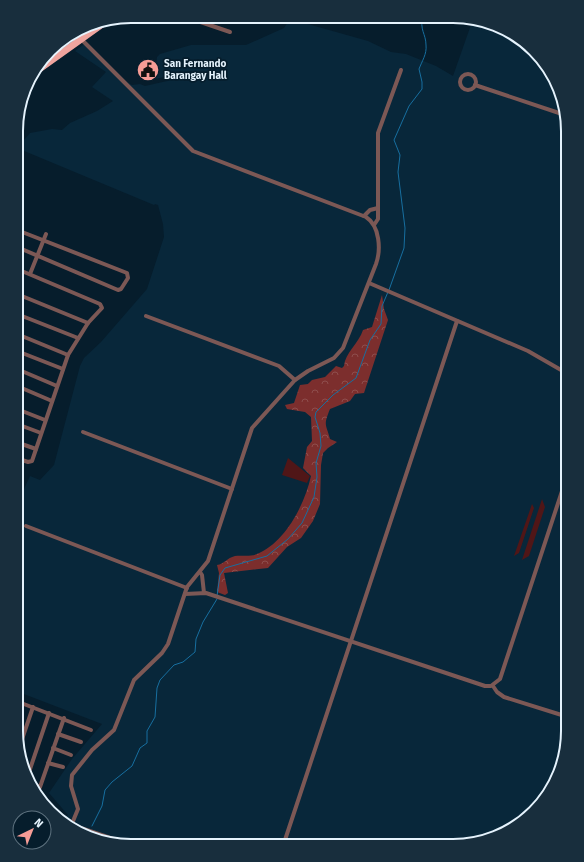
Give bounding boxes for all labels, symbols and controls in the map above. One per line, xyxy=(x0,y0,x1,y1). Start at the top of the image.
public building icon: San Fernando Barangay Hall xyxy=(135,57,161,83)
place label: San Fernando Barangay Hall xyxy=(164,58,227,82)
north arrow xyxy=(12,810,52,850)
text: N xyxy=(31,816,46,830)

